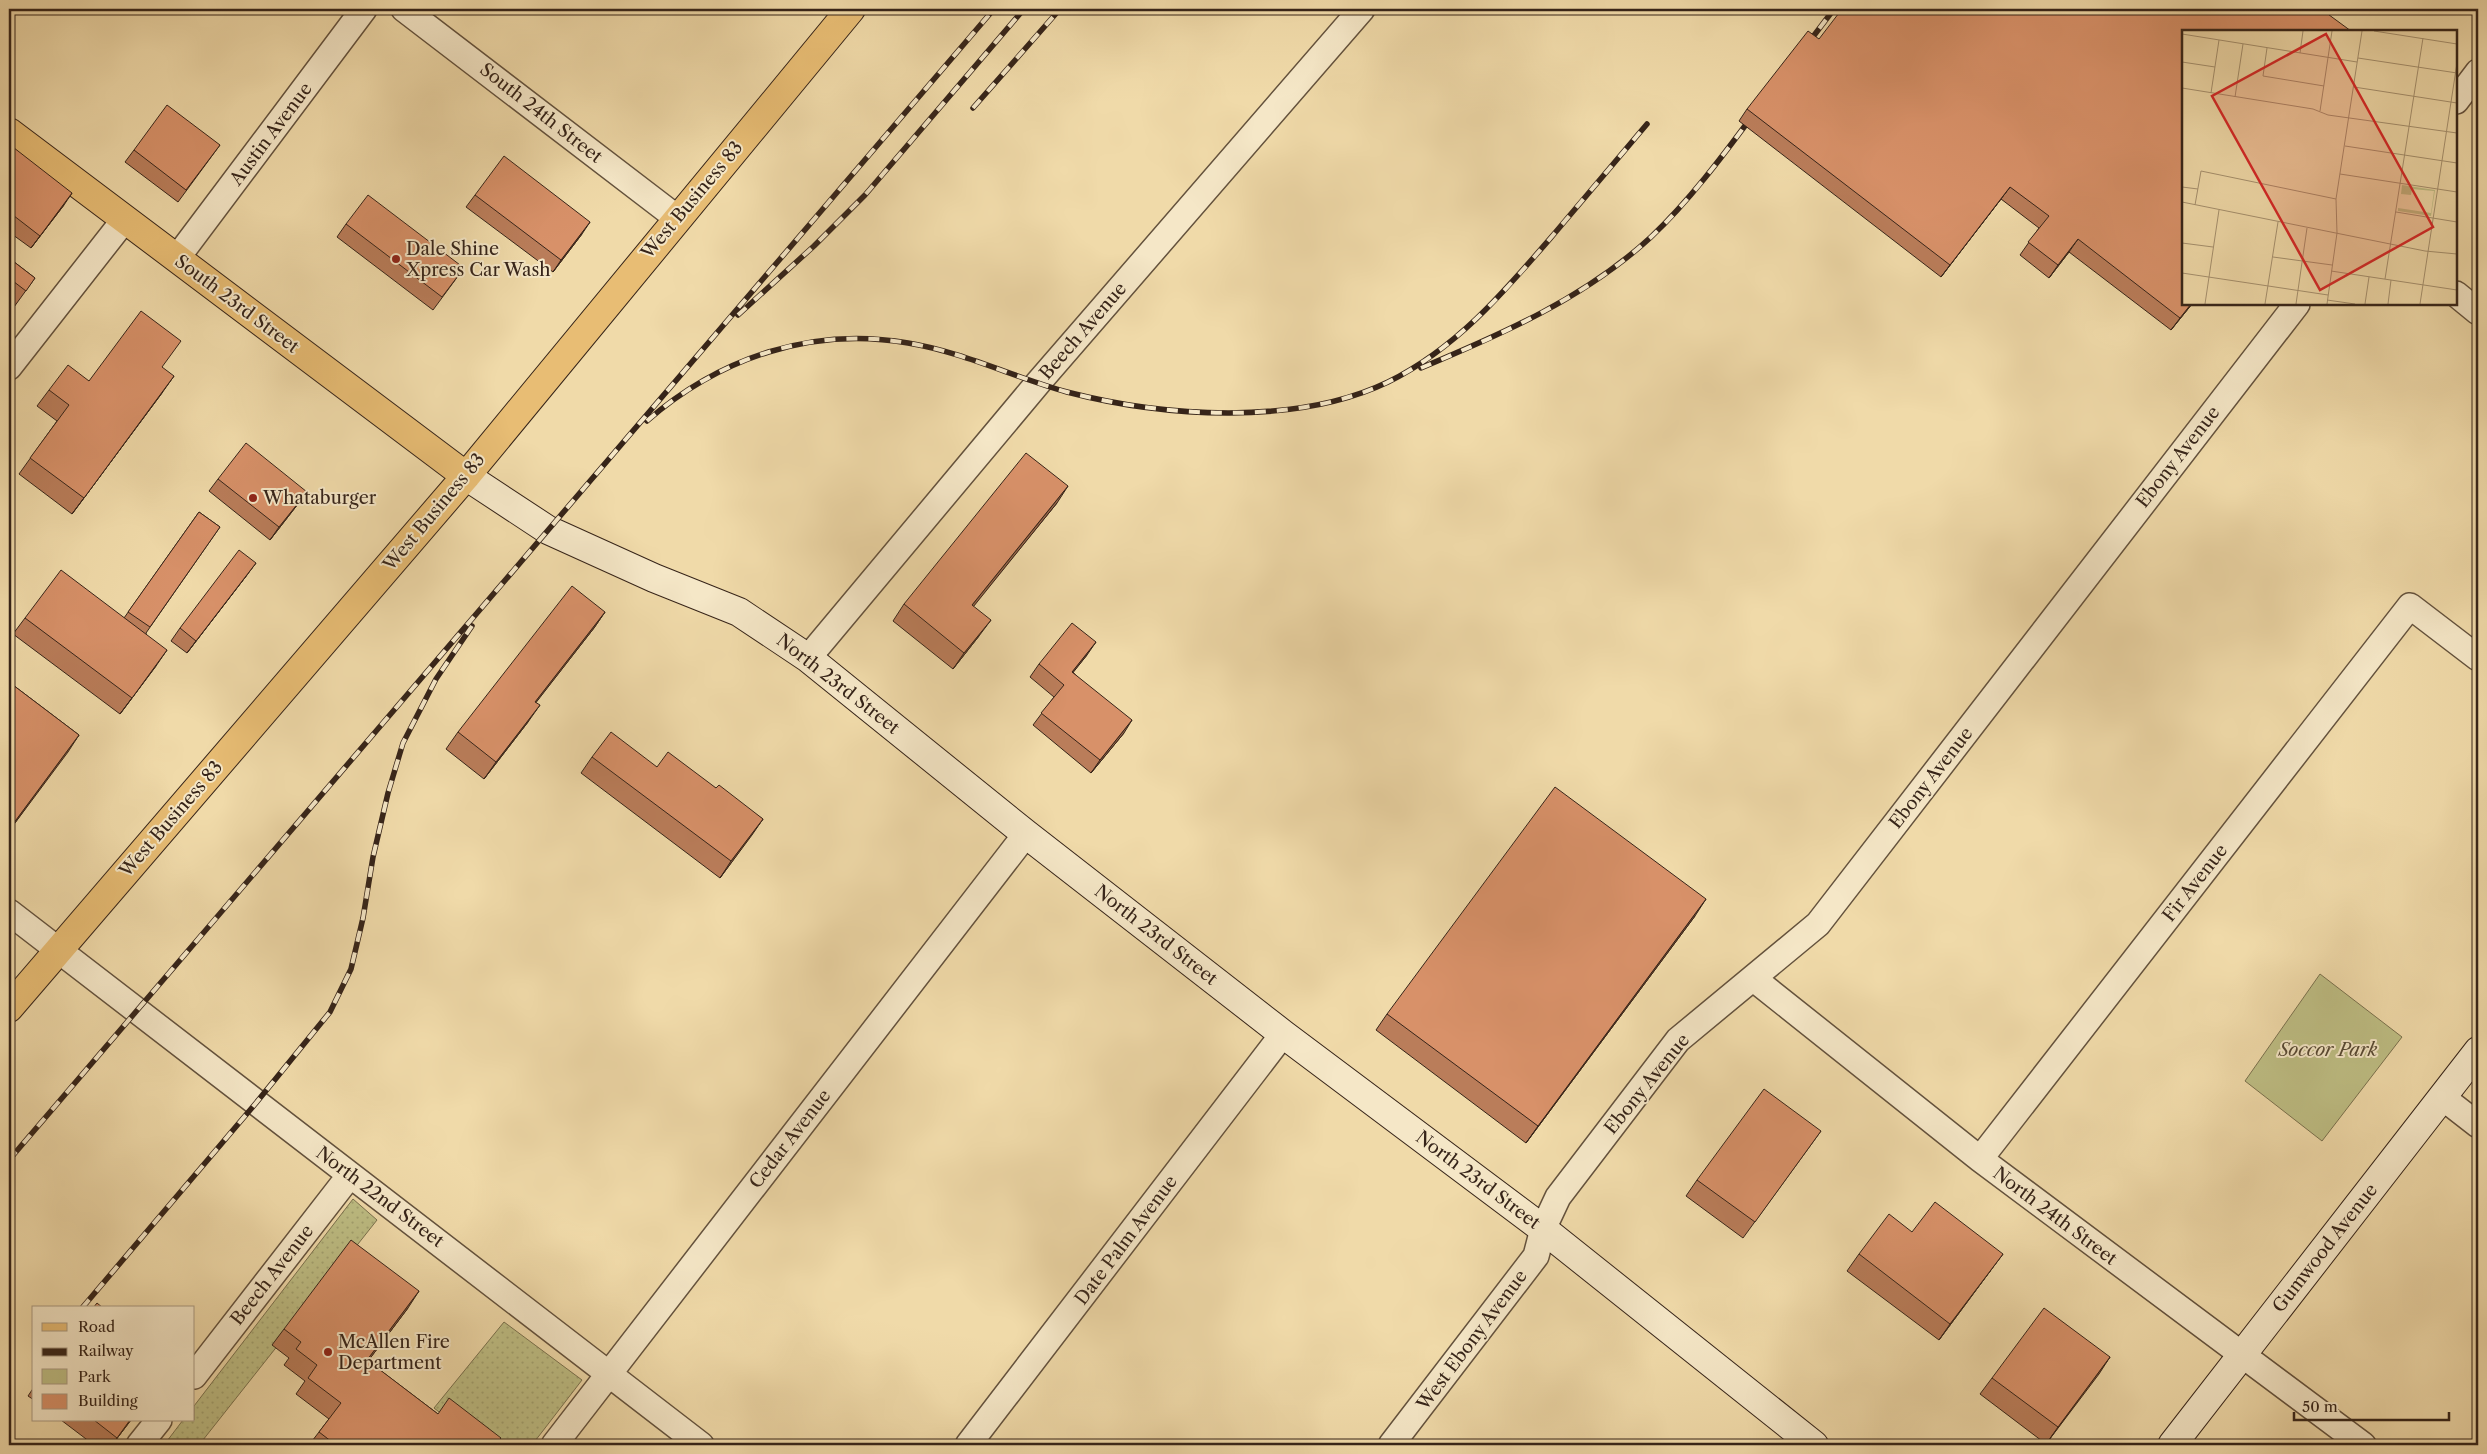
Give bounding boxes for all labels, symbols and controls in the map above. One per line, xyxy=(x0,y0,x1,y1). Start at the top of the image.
inset map xyxy=(2182,30,2457,305)
street label: South 24th Street xyxy=(475,58,607,168)
street label: Austin Avenue xyxy=(225,78,317,191)
street label: West Business 83 xyxy=(636,137,748,264)
place label: Dale Shine Xpress Car Wash xyxy=(405,238,551,281)
street label: South 23rd Street xyxy=(171,250,304,358)
marker: Dale Shine Xpress Car Wash xyxy=(390,253,402,265)
street label: Beech Avenue xyxy=(1035,278,1131,384)
street label: Ebony Avenue xyxy=(2132,402,2224,512)
street label: West Business 83 xyxy=(378,449,490,576)
place label: Whataburger xyxy=(262,487,377,509)
marker: Whataburger xyxy=(247,492,259,504)
street label: North 23rd Street xyxy=(772,629,904,739)
street label: Ebony Avenue xyxy=(1885,723,1977,833)
street label: West Business 83 xyxy=(114,756,227,882)
street label: Fir Avenue xyxy=(2158,840,2232,926)
street label: North 23rd Street xyxy=(1090,880,1222,990)
street label: Ebony Avenue xyxy=(1600,1029,1694,1139)
park label: Soccor Park xyxy=(2278,1039,2378,1061)
street label: Cedar Avenue xyxy=(744,1085,836,1193)
street label: North 23rd Street xyxy=(1412,1126,1545,1234)
street label: North 22nd Street xyxy=(312,1142,449,1253)
street label: North 24th Street xyxy=(1989,1162,2122,1270)
street label: Date Palm Avenue xyxy=(1070,1171,1182,1309)
street label: Gumwood Avenue xyxy=(2268,1179,2382,1317)
street label: Beech Avenue xyxy=(226,1220,318,1330)
street label: West Ebony Avenue xyxy=(1412,1266,1532,1415)
legend xyxy=(32,1306,195,1422)
text: Road xyxy=(78,1317,115,1336)
place label: McAllen Fire Department xyxy=(338,1331,450,1374)
text: Railway xyxy=(78,1341,134,1360)
marker: McAllen Fire Department xyxy=(322,1346,334,1358)
text: Park xyxy=(78,1367,112,1386)
scale bar xyxy=(2294,1389,2450,1421)
text: Building xyxy=(78,1391,138,1410)
text: 50 m xyxy=(2302,1397,2338,1416)

